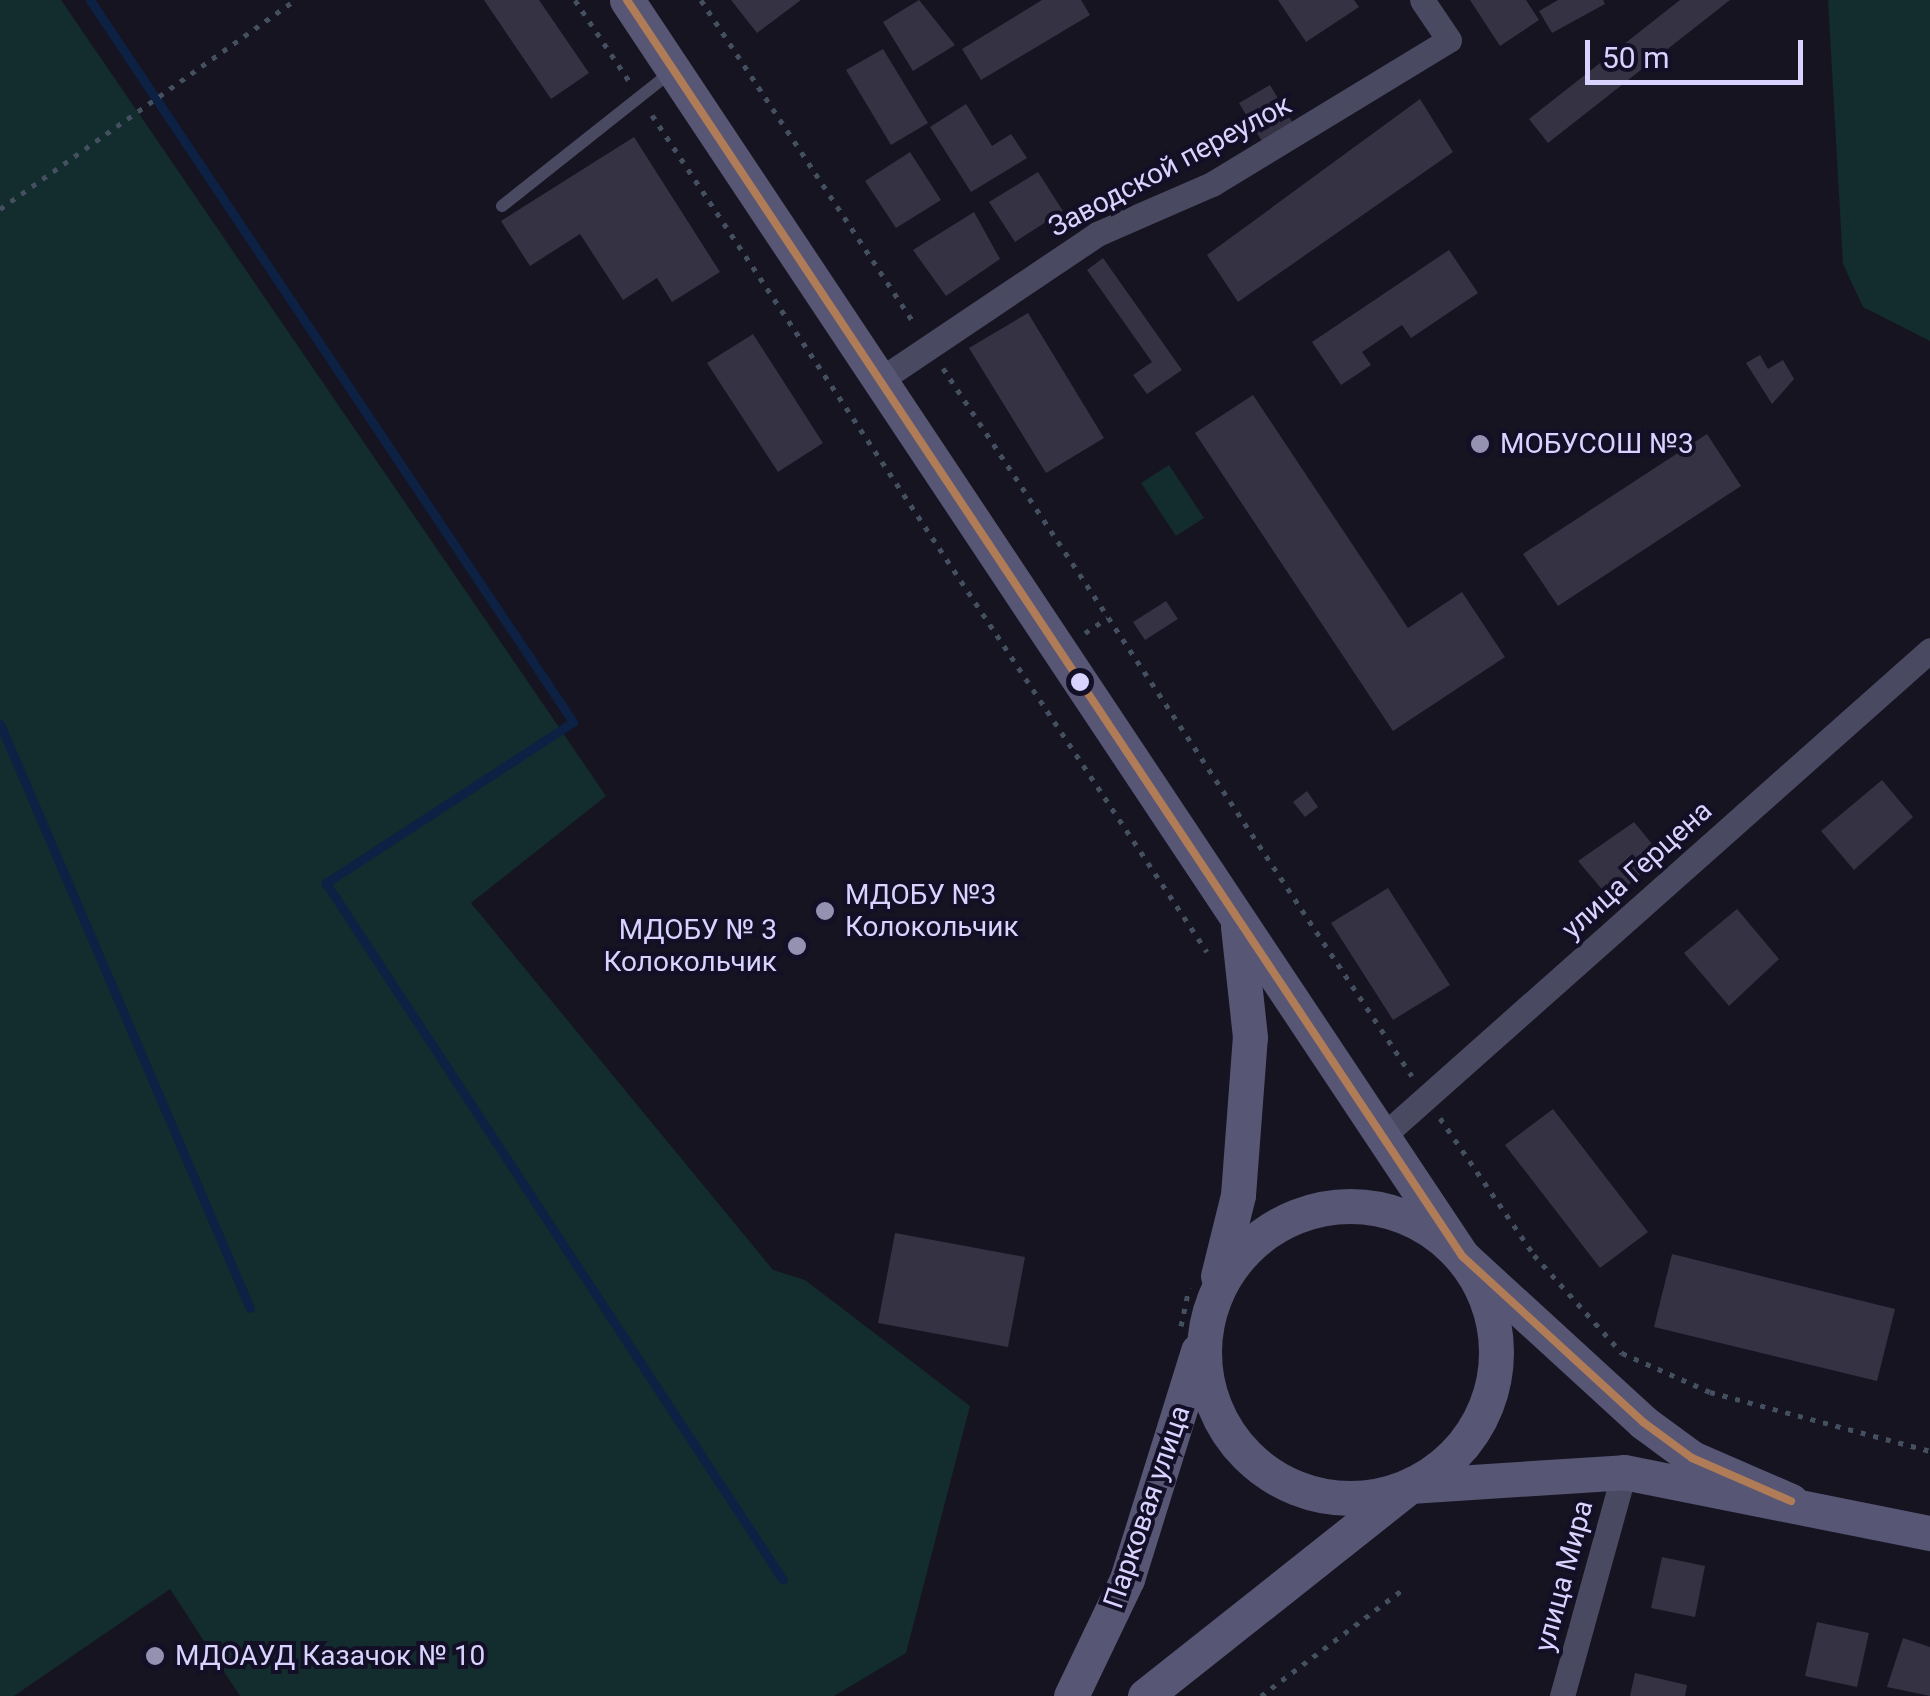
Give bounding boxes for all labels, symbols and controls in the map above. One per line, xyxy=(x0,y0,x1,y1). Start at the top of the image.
scale bar xyxy=(1590,20,1808,82)
text: 50 m xyxy=(1602,40,1669,75)
street label: Заводской переулок xyxy=(1043,88,1297,244)
place label: МОБУСОШ №3 xyxy=(1500,427,1694,461)
marker: МОБУСОШ №3 xyxy=(1469,433,1491,455)
unlabelled marker xyxy=(1070,672,1090,692)
street label: улица Герцена xyxy=(1555,794,1719,946)
place label: МДОБУ №3 Колокольчик xyxy=(845,878,1019,944)
marker: МДОБУ №3 Колокольчик xyxy=(814,900,836,922)
place label: МДОБУ № 3 Колокольчик xyxy=(603,913,777,979)
marker: МДОБУ № 3 Колокольчик xyxy=(786,935,808,957)
street label: Парковая улица xyxy=(1097,1401,1197,1613)
street label: улица Мира xyxy=(1528,1497,1600,1655)
place label: МДОАУД Казачок № 10 xyxy=(175,1639,485,1673)
marker: МДОАУД Казачок № 10 xyxy=(144,1645,166,1667)

